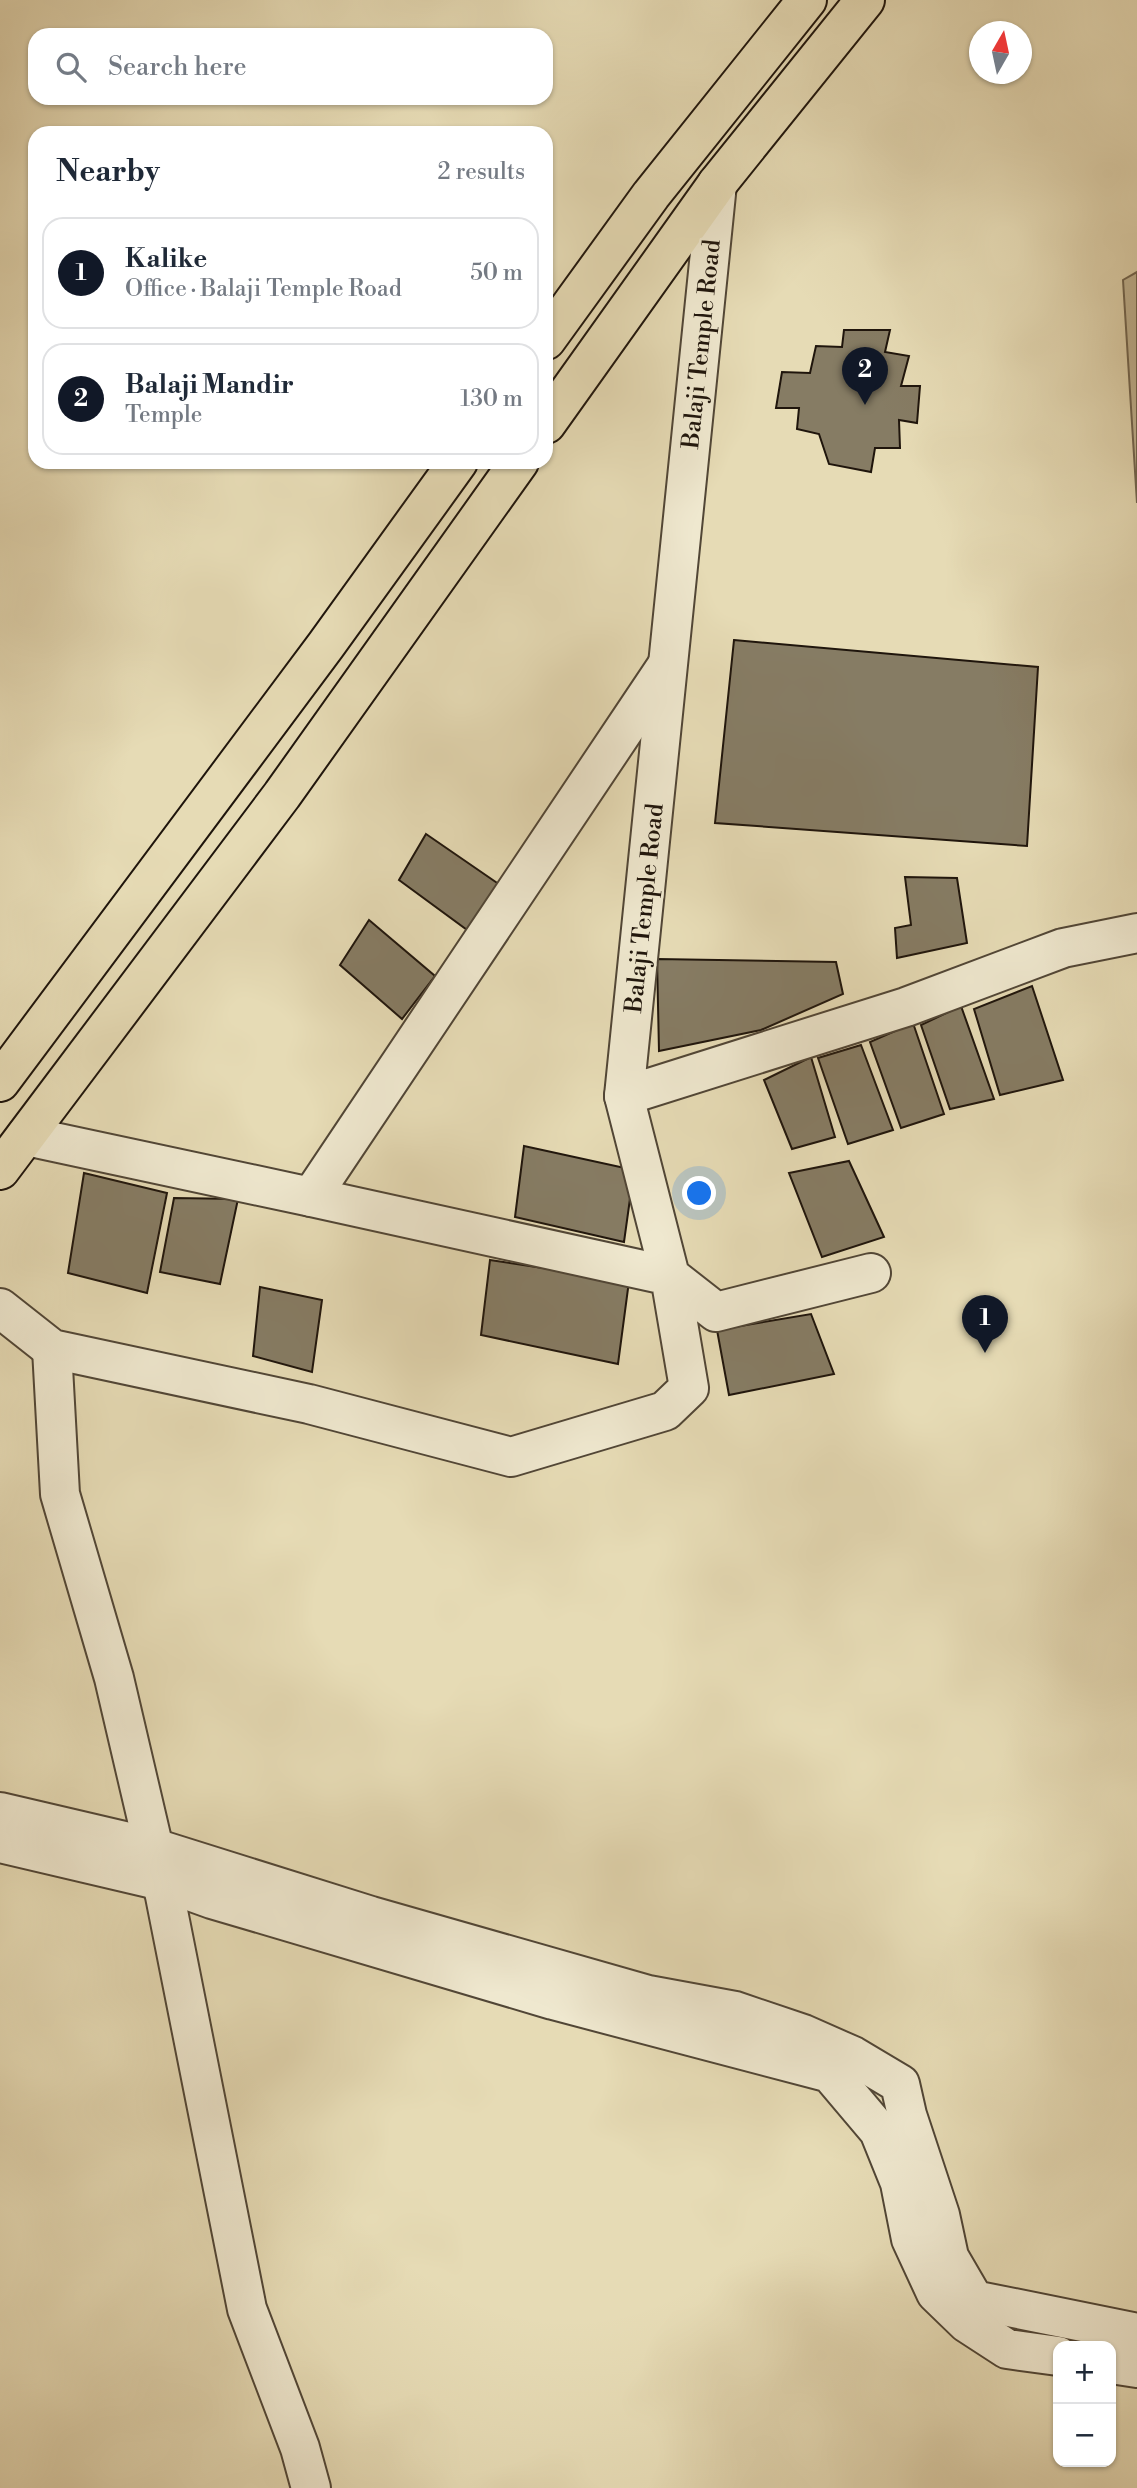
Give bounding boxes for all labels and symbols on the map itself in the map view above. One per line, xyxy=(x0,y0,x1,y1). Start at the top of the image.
north arrow xyxy=(969,21,1032,84)
street label: Balaji Temple Road xyxy=(676,238,728,451)
pin: 2 xyxy=(842,347,888,405)
street label: Balaji Temple Road xyxy=(619,802,671,1015)
your location xyxy=(682,1176,716,1210)
pin: 1 xyxy=(962,1295,1008,1353)

